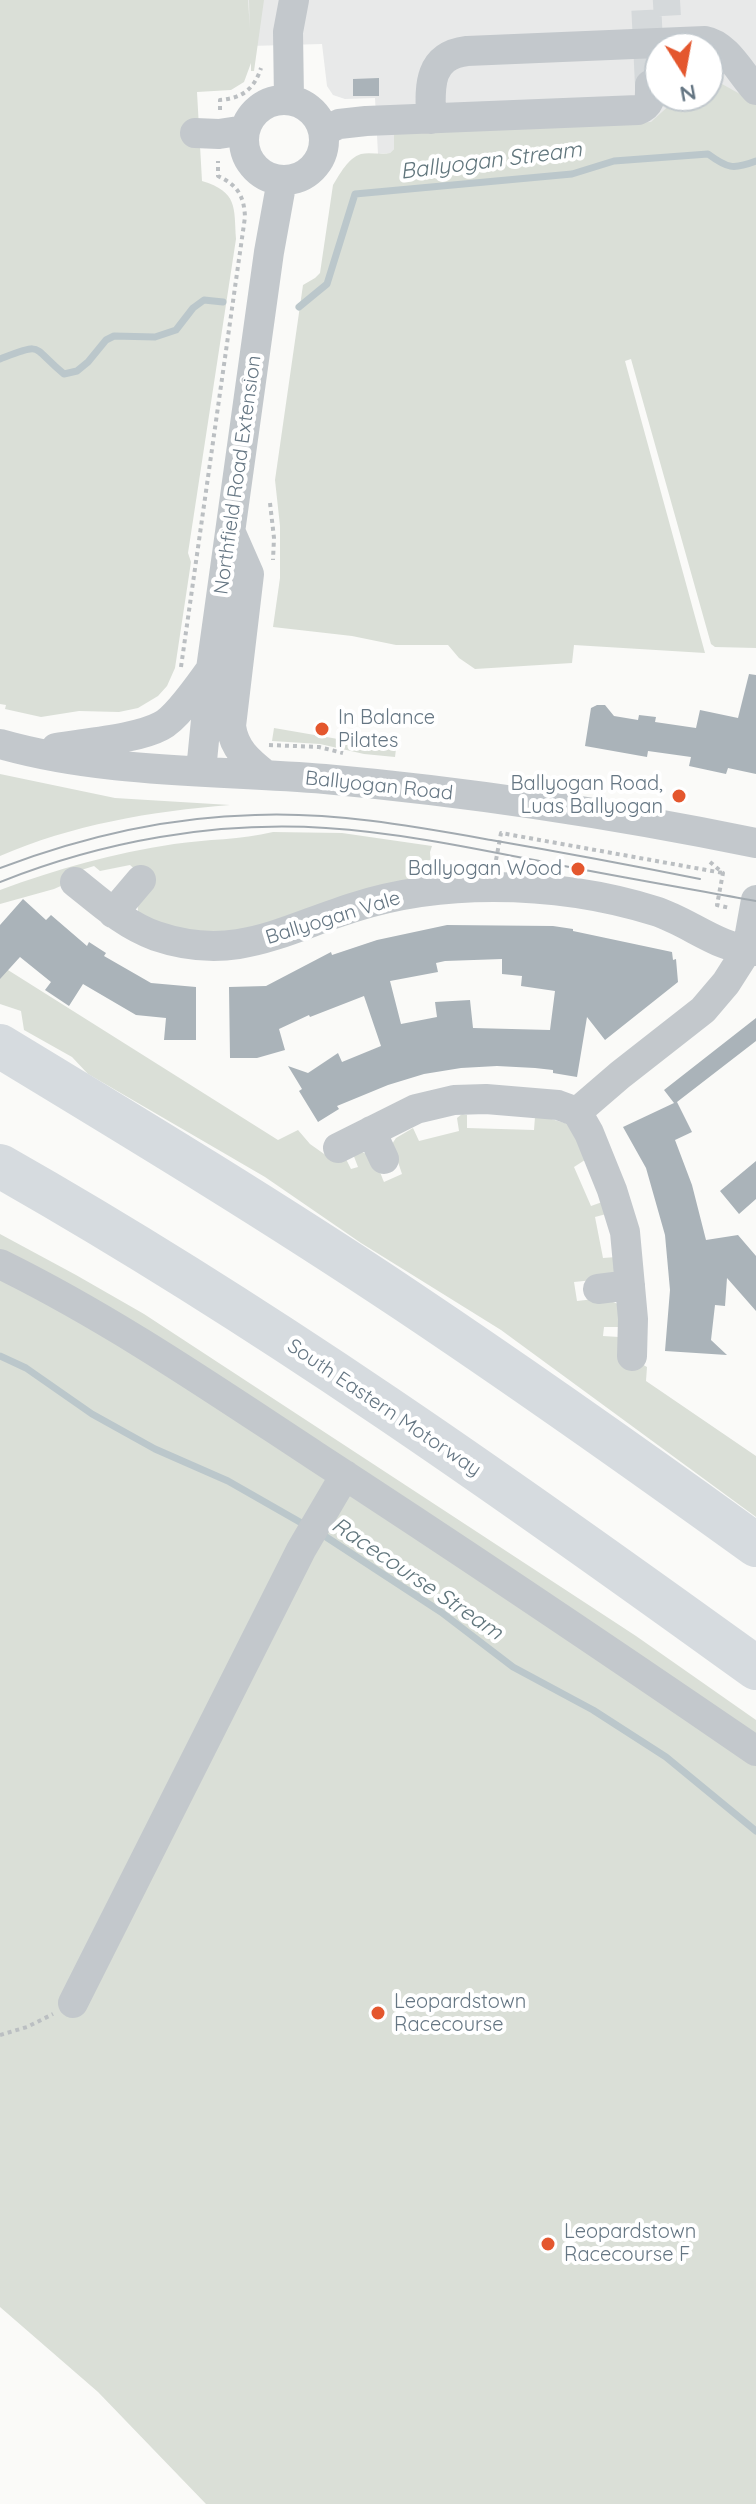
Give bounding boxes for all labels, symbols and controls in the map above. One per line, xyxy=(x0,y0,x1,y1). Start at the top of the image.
north arrow xyxy=(644,32,724,112)
text: N xyxy=(678,78,699,109)
water label: Ballyogan Stream xyxy=(399,137,583,185)
street label: Northfield Road Extension xyxy=(209,354,267,596)
place label: In Balance Pilates xyxy=(338,706,435,753)
marker: In Balance Pilates xyxy=(313,720,331,738)
street label: Ballyogan Road xyxy=(304,766,454,806)
place label: Ballyogan Road, Luas Ballyogan xyxy=(511,772,663,819)
marker: Ballyogan Road, Luas Ballyogan xyxy=(670,787,688,805)
place label: Ballyogan Wood xyxy=(408,857,562,881)
marker: Ballyogan Wood xyxy=(569,860,587,878)
street label: Ballyogan Vale xyxy=(263,886,403,950)
street label: South Eastern Motorway xyxy=(283,1334,485,1482)
water label: Racecourse Stream xyxy=(327,1512,507,1646)
place label: Leopardstown Racecourse xyxy=(394,1990,526,2037)
marker: Leopardstown Racecourse xyxy=(369,2004,387,2022)
place label: Leopardstown Racecourse F xyxy=(564,2220,696,2267)
marker: Leopardstown Racecourse F xyxy=(539,2235,557,2253)

